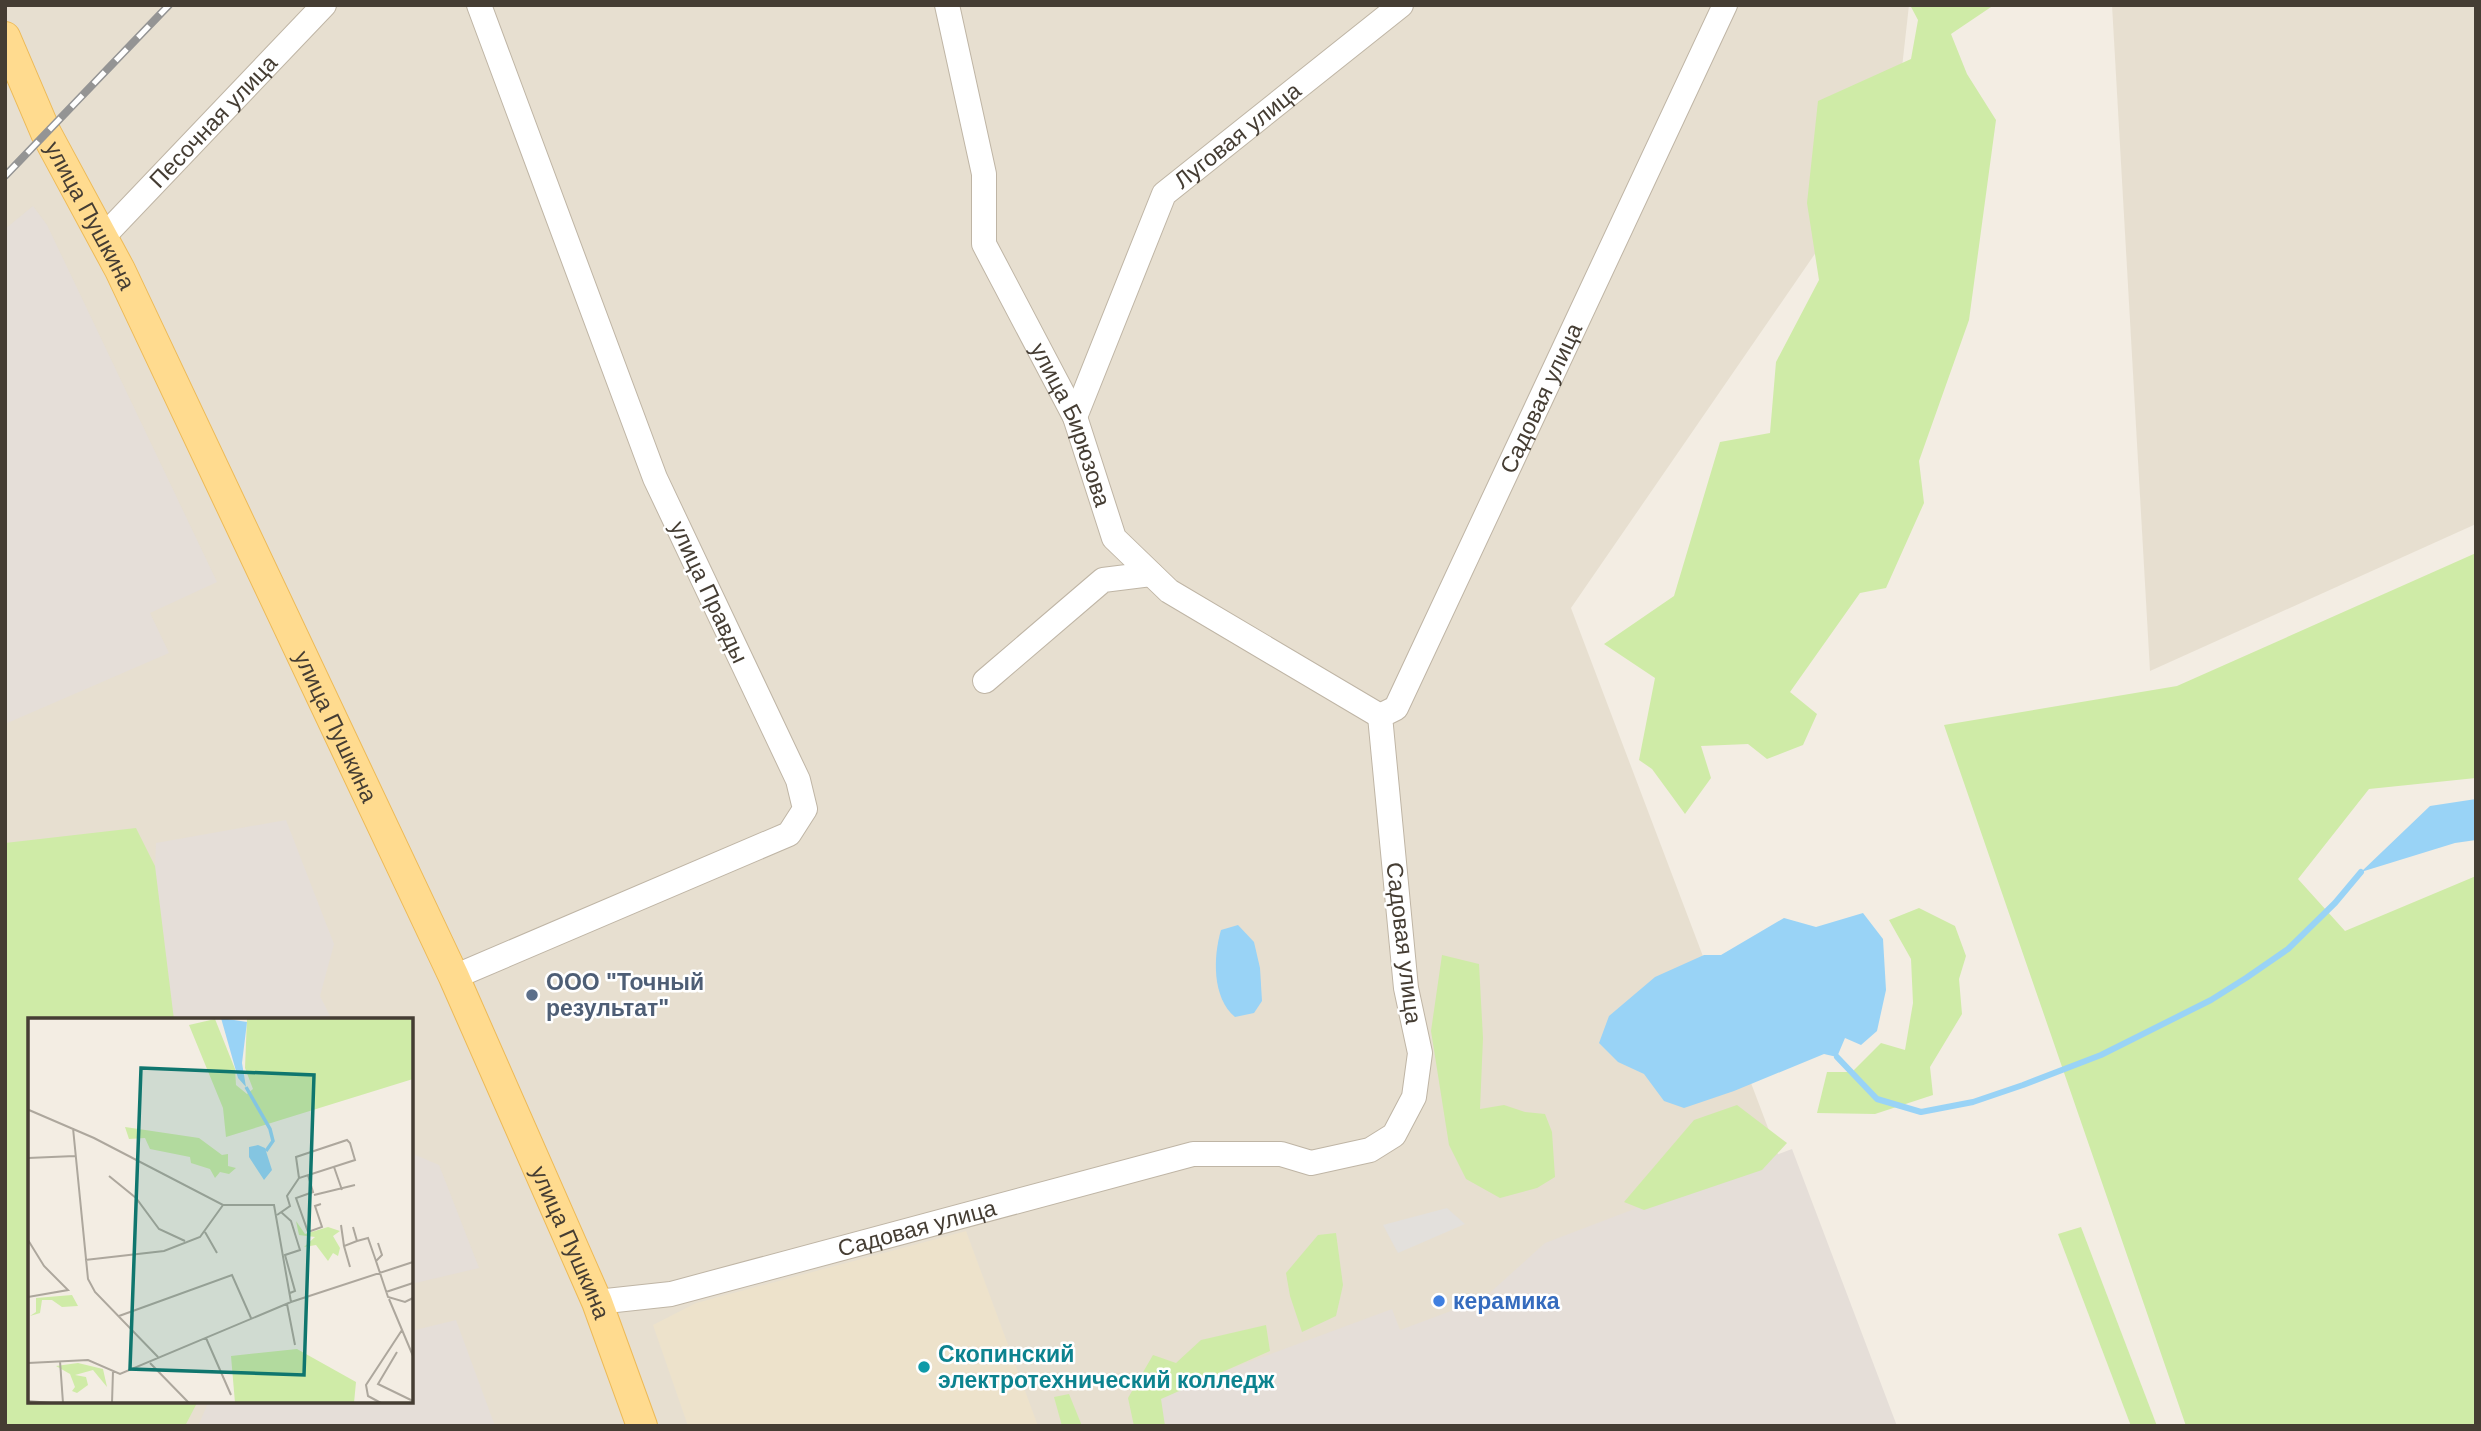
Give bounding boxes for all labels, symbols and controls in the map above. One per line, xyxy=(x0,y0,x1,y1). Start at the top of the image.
street label: Песочная улица xyxy=(144,50,282,193)
street label: Луговая улица xyxy=(1169,77,1306,194)
street label: улица Пушкина xyxy=(40,137,140,294)
street label: Садовая улица xyxy=(1495,319,1587,477)
street label: улица Бирюзова xyxy=(1025,338,1116,510)
street label: улица Правды xyxy=(665,517,753,667)
street label: улица Пушкина xyxy=(289,647,383,807)
street label: Садовая улица xyxy=(1381,861,1427,1026)
place label: ООО "Точный результат" xyxy=(546,969,704,1021)
marker: ООО "Точный результат" xyxy=(524,987,540,1003)
inset map xyxy=(28,1018,413,1403)
street label: улица Пушкина xyxy=(526,1162,615,1323)
street label: Садовая улица xyxy=(835,1194,999,1262)
place label: керамика xyxy=(1453,1288,1560,1314)
marker: керамика xyxy=(1431,1293,1447,1309)
place label: Скопинский электротехнический колледж xyxy=(938,1341,1275,1393)
marker: Скопинский электротехнический колледж xyxy=(916,1359,932,1375)

